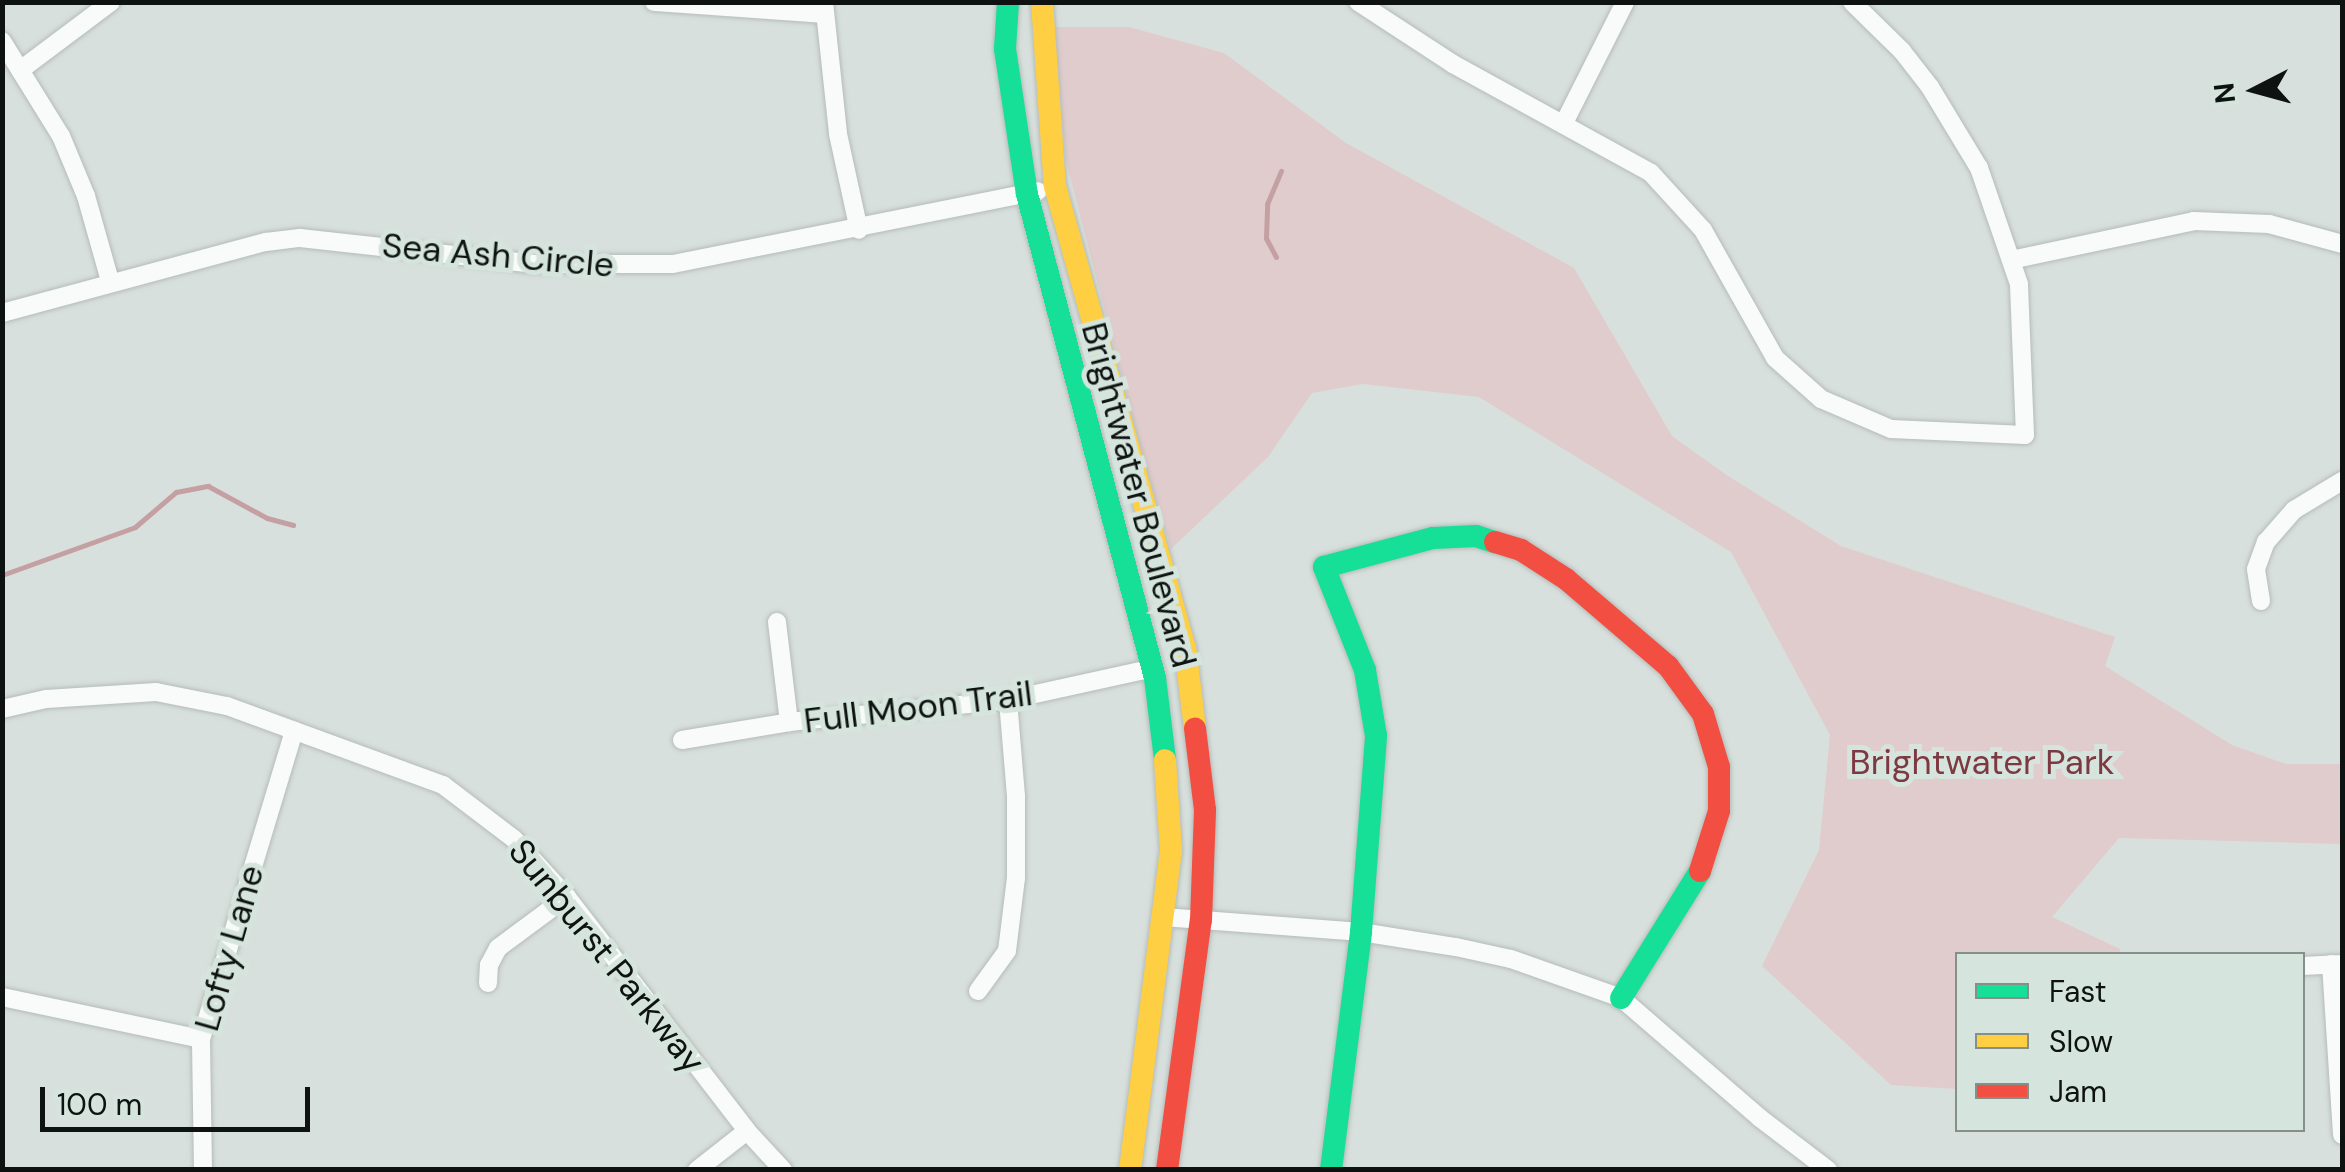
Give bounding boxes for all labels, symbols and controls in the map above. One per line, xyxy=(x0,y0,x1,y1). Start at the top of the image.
north arrow xyxy=(2205,40,2305,140)
text: N xyxy=(2205,81,2244,105)
street label: Sea Ash Circle xyxy=(380,224,616,286)
street label: Brightwater Boulevard xyxy=(1073,318,1205,672)
street label: Full Moon Trail xyxy=(801,672,1035,742)
park label: Brightwater Park xyxy=(1850,741,2114,783)
street label: Sunburst Parkway xyxy=(500,831,714,1081)
street label: Lofty Lane xyxy=(185,860,273,1036)
legend xyxy=(1955,952,2305,1132)
text: Fast xyxy=(2049,972,2107,1011)
text: Slow xyxy=(2049,1022,2113,1061)
scale bar xyxy=(45,1067,315,1129)
text: Jam xyxy=(2049,1072,2107,1111)
text: 100 m xyxy=(57,1085,142,1124)

